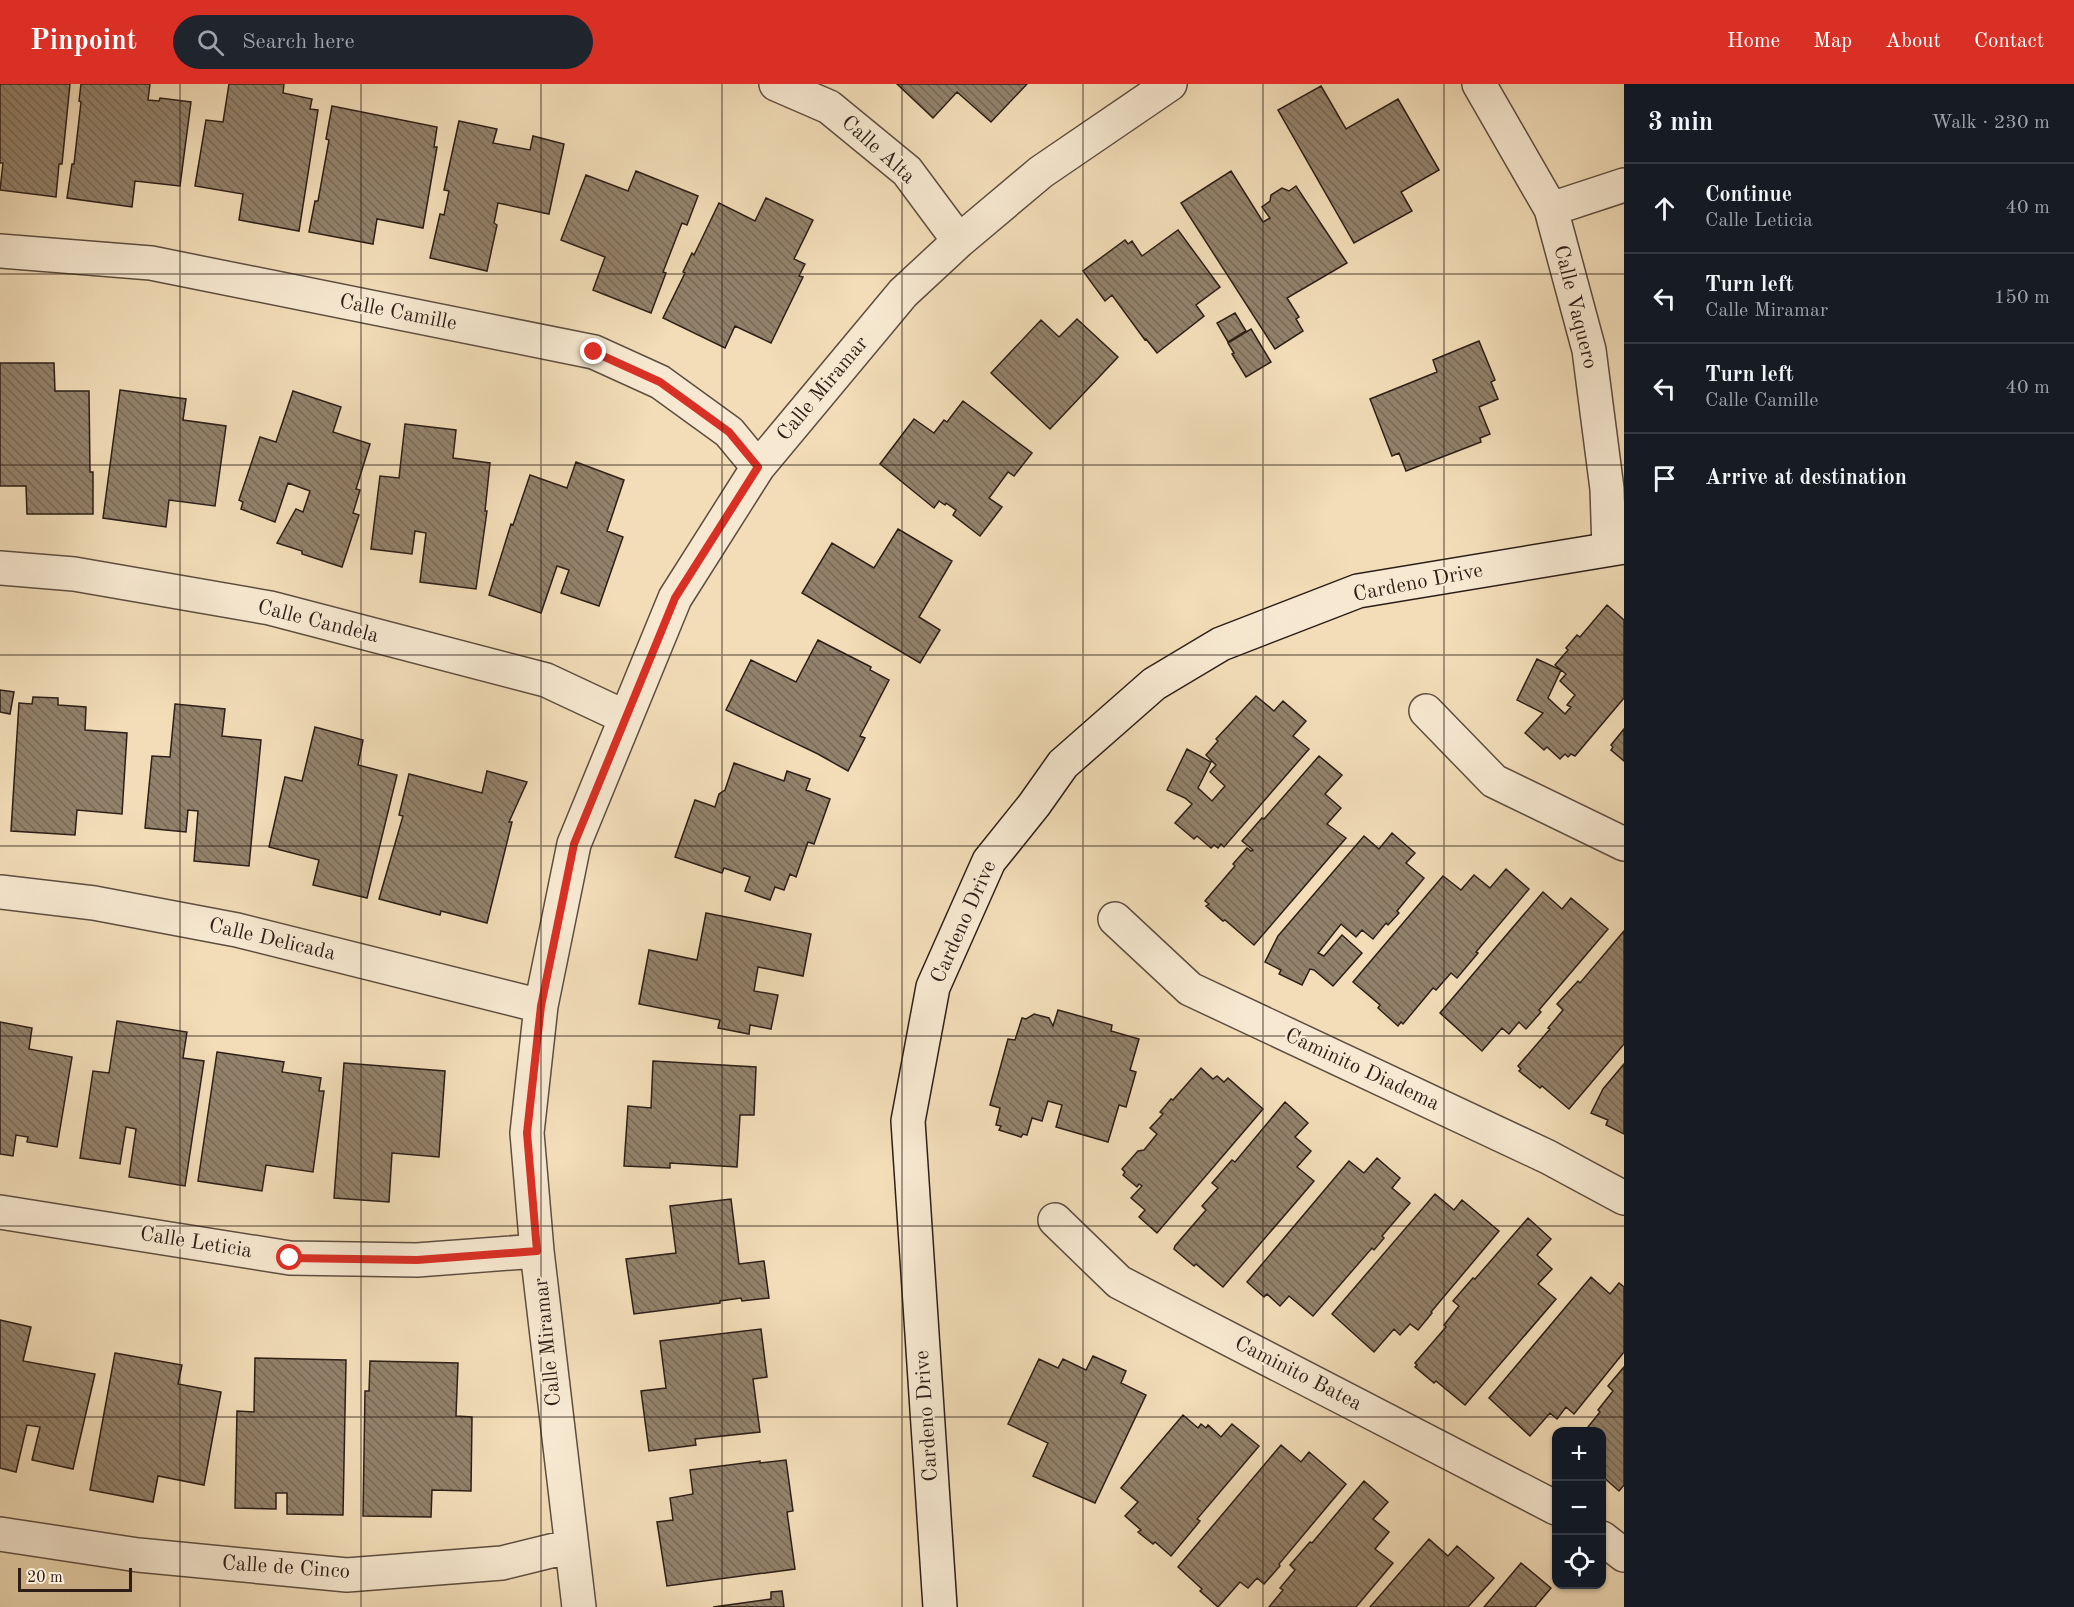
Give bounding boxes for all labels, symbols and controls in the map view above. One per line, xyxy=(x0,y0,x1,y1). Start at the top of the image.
search box xyxy=(173,15,593,69)
icon: search xyxy=(194,26,227,59)
text: Pinpoint xyxy=(30,28,137,56)
text: Search here xyxy=(242,31,355,53)
text: Home xyxy=(1727,31,1780,52)
text: Map xyxy=(1813,31,1852,52)
text: About xyxy=(1885,31,1941,52)
text: Contact xyxy=(1974,31,2044,52)
text: 3 min xyxy=(1648,110,1713,136)
street label: Calle Alta xyxy=(837,112,919,188)
text: Walk · 230 m xyxy=(1931,113,2050,133)
text: Continue xyxy=(1705,184,1792,206)
icon: ahead xyxy=(1648,192,1681,225)
text: 40 m xyxy=(2005,198,2050,218)
text: Calle Leticia xyxy=(1705,211,1813,231)
street label: Calle Vaquero xyxy=(1549,243,1601,371)
text: Turn left xyxy=(1705,274,1794,296)
icon: left xyxy=(1648,282,1681,315)
text: 150 m xyxy=(1994,288,2050,308)
street label: Calle Camille xyxy=(338,291,458,335)
text: Calle Miramar xyxy=(1705,301,1828,321)
street label: Calle Miramar xyxy=(773,332,873,445)
route end xyxy=(580,338,606,364)
text: Turn left xyxy=(1705,364,1794,386)
icon: left xyxy=(1648,372,1681,405)
text: 40 m xyxy=(2005,378,2050,398)
text: Calle Camille xyxy=(1705,391,1818,411)
icon: arrive xyxy=(1648,462,1681,495)
text: Arrive at destination xyxy=(1705,467,1907,489)
street label: Cardeno Drive xyxy=(1351,560,1485,606)
street label: Calle Candela xyxy=(255,597,381,647)
street label: Cardeno Drive xyxy=(928,858,1000,986)
street label: Calle Delicada xyxy=(207,915,337,965)
street label: Caminito Diadema xyxy=(1282,1025,1442,1115)
street label: Calle Leticia xyxy=(138,1224,254,1262)
route start xyxy=(276,1244,302,1270)
street label: Calle Miramar xyxy=(531,1276,565,1407)
street label: Caminito Batea xyxy=(1231,1333,1365,1415)
street label: Cardeno Drive xyxy=(912,1350,942,1482)
map controls xyxy=(1552,1427,1606,1589)
button: + xyxy=(1552,1427,1606,1481)
button: − xyxy=(1552,1481,1606,1535)
button: locate xyxy=(1552,1535,1606,1589)
street label: Calle de Cinco xyxy=(221,1553,351,1583)
scale bar xyxy=(18,1565,132,1592)
text: 20 m xyxy=(27,1570,63,1586)

